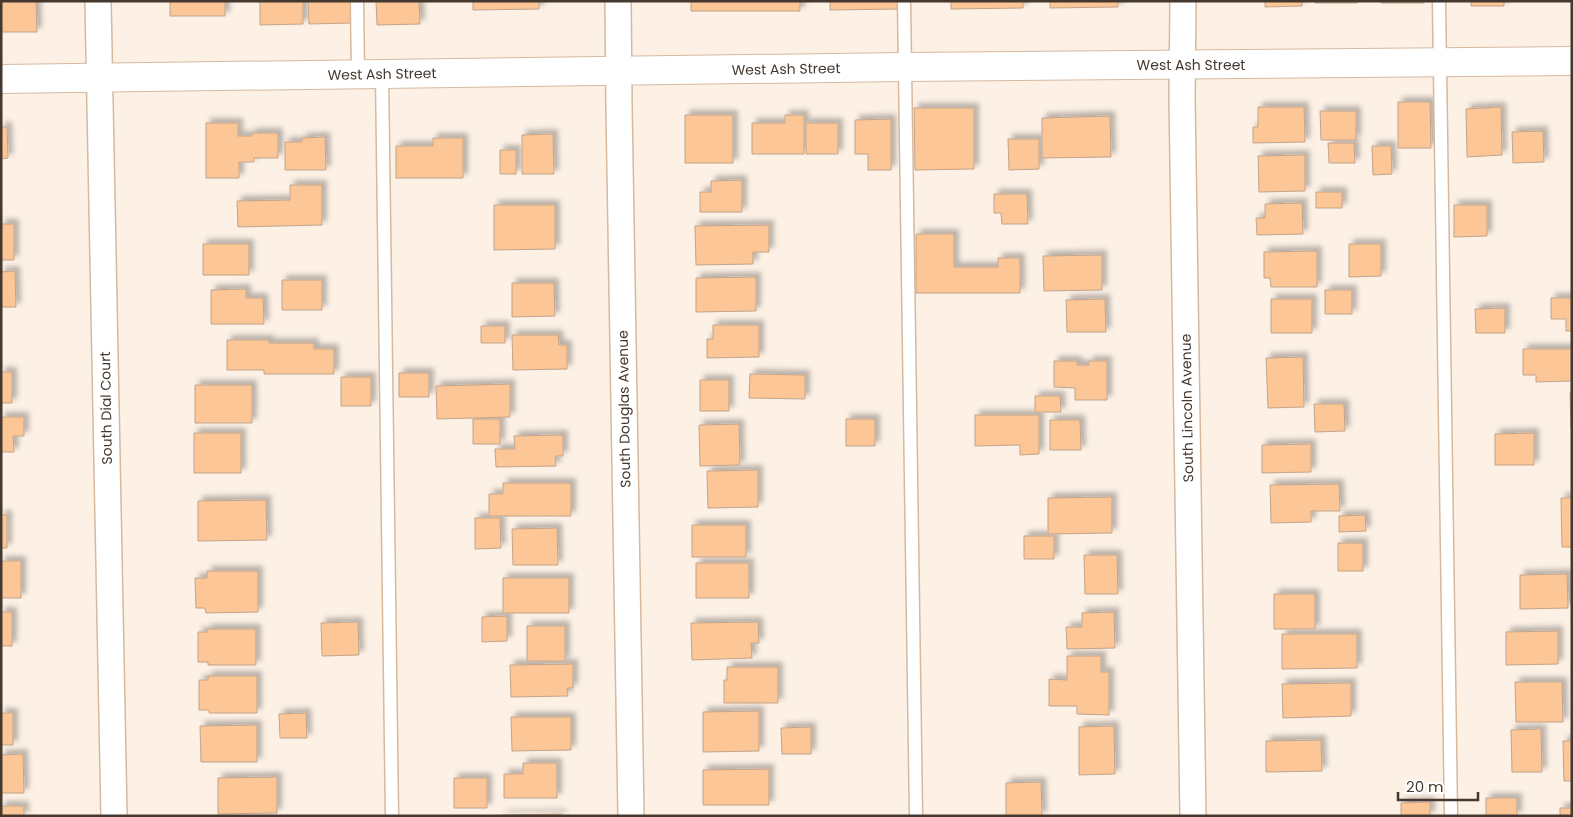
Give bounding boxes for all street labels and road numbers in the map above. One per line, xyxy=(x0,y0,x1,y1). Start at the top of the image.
street label: West Ash Street xyxy=(1137,55,1245,75)
street label: West Ash Street xyxy=(731,58,841,80)
street label: West Ash Street xyxy=(327,63,437,85)
street label: South Douglas Avenue xyxy=(613,330,635,488)
street label: South Lincoln Avenue xyxy=(1176,333,1198,482)
street label: South Dial Court xyxy=(95,351,117,465)

